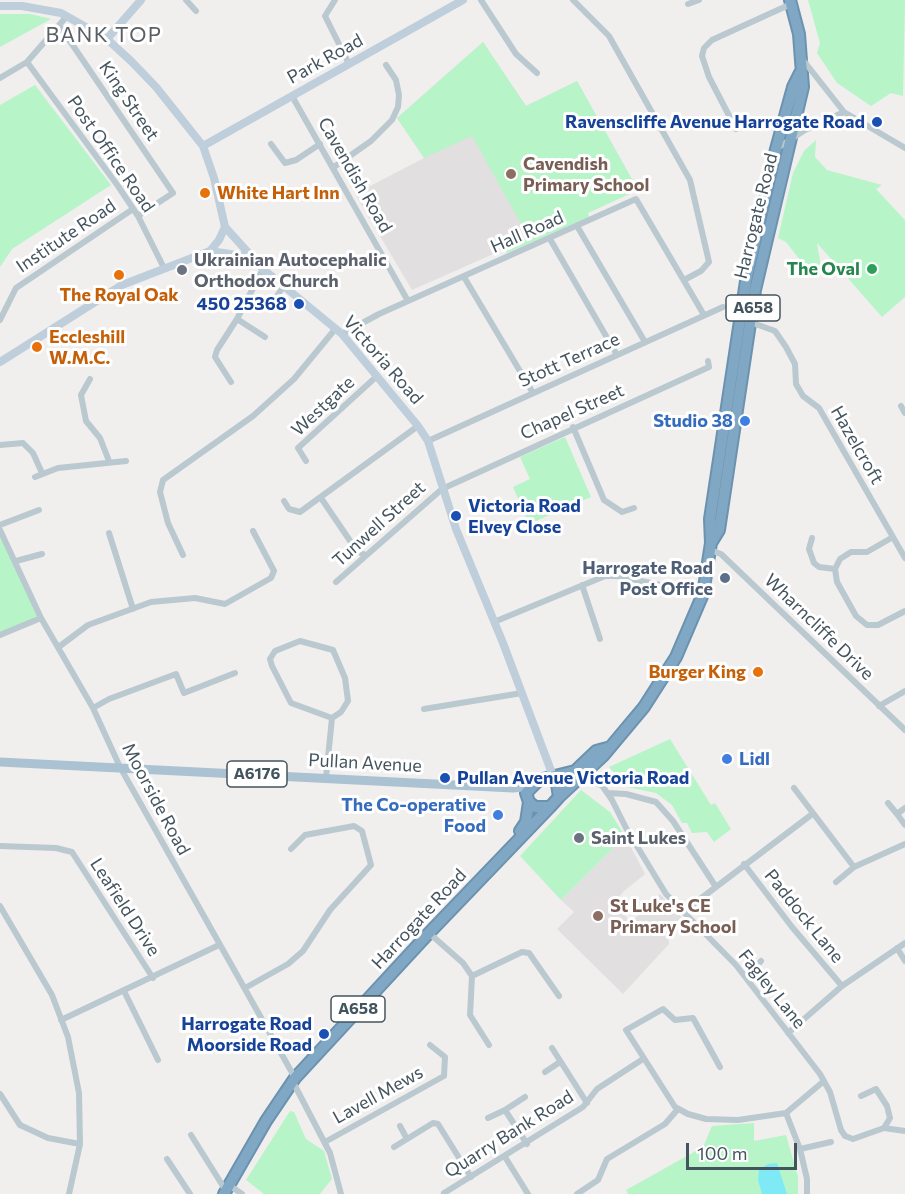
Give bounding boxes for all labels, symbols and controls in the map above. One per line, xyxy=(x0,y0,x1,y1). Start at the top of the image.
district label: BANK TOP xyxy=(45,22,163,48)
street label: Park Road xyxy=(283,29,367,89)
street label: King Street xyxy=(95,57,163,145)
street label: Post Office Road xyxy=(63,91,159,217)
place label: Ravenscliffe Avenue Harrogate Road xyxy=(565,111,865,133)
street label: Cavendish Road xyxy=(313,114,397,236)
marker: Ravenscliffe Avenue Harrogate Road xyxy=(870,115,884,129)
street label: Harrogate Road xyxy=(730,151,782,281)
place label: Cavendish Primary School xyxy=(523,153,649,195)
marker: Cavendish Primary School xyxy=(504,167,518,181)
place label: White Hart Inn xyxy=(217,182,340,204)
marker: White Hart Inn xyxy=(198,186,212,200)
street label: Institute Road xyxy=(12,195,120,277)
street label: Hall Road xyxy=(487,206,567,258)
place label: Ukrainian Autocephalic Orthodox Church xyxy=(194,249,387,292)
place label: The Oval xyxy=(786,258,860,280)
marker: The Oval xyxy=(865,262,879,276)
marker: Ukrainian Autocephalic Orthodox Church xyxy=(175,263,189,277)
marker: The Royal Oak xyxy=(112,268,126,282)
place label: The Royal Oak xyxy=(59,284,179,306)
place label: 450 25368 xyxy=(197,293,287,315)
road number: A658 xyxy=(726,295,780,321)
marker: 450 25368 xyxy=(292,297,306,311)
street label: Victoria Road xyxy=(339,311,427,409)
place label: Eccleshill W.M.C. xyxy=(49,326,125,368)
street label: Stott Terrace xyxy=(515,328,623,392)
marker: Eccleshill W.M.C. xyxy=(30,340,44,354)
street label: Westgate xyxy=(287,372,359,440)
street label: Chapel Street xyxy=(517,380,627,444)
street label: Hazelcroft xyxy=(826,402,888,488)
place label: Studio 38 xyxy=(653,410,733,432)
marker: Studio 38 xyxy=(738,414,752,428)
street label: Tunwell Street xyxy=(328,477,430,571)
place label: Victoria Road Elvey Close xyxy=(468,495,581,538)
marker: Victoria Road Elvey Close xyxy=(449,509,463,523)
place label: Harrogate Road Post Office xyxy=(582,557,713,600)
street label: Wharncliffe Drive xyxy=(760,569,878,685)
marker: Harrogate Road Post Office xyxy=(718,571,732,585)
place label: Burger King xyxy=(648,661,746,683)
marker: Burger King xyxy=(751,665,765,679)
street label: Moorside Road xyxy=(117,739,195,859)
place label: Lidl xyxy=(739,748,770,770)
street label: Pullan Avenue xyxy=(308,749,422,777)
marker: Lidl xyxy=(720,752,734,766)
road number: A6176 xyxy=(227,761,287,787)
place label: Pullan Avenue Victoria Road xyxy=(457,767,689,789)
marker: Pullan Avenue Victoria Road xyxy=(438,771,452,785)
place label: The Co-operative Food xyxy=(341,794,486,836)
marker: The Co-operative Food xyxy=(491,808,505,822)
place label: Saint Lukes xyxy=(591,827,686,849)
marker: Saint Lukes xyxy=(572,831,586,845)
street label: Leafield Drive xyxy=(85,854,165,960)
street label: Harrogate Road xyxy=(367,864,471,974)
street label: Paddock Lane xyxy=(760,865,848,967)
place label: St Luke's CE Primary School xyxy=(610,895,736,938)
marker: St Luke's CE Primary School xyxy=(591,909,605,923)
street label: Fagley Lane xyxy=(734,945,810,1033)
road number: A658 xyxy=(331,996,385,1022)
place label: Harrogate Road Moorside Road xyxy=(181,1013,312,1056)
marker: Harrogate Road Moorside Road xyxy=(317,1027,331,1041)
street label: Lavell Mews xyxy=(329,1061,427,1129)
street label: Quarry Bank Road xyxy=(441,1086,577,1182)
scale bar xyxy=(689,1131,800,1169)
text: 100 m xyxy=(697,1142,747,1164)

